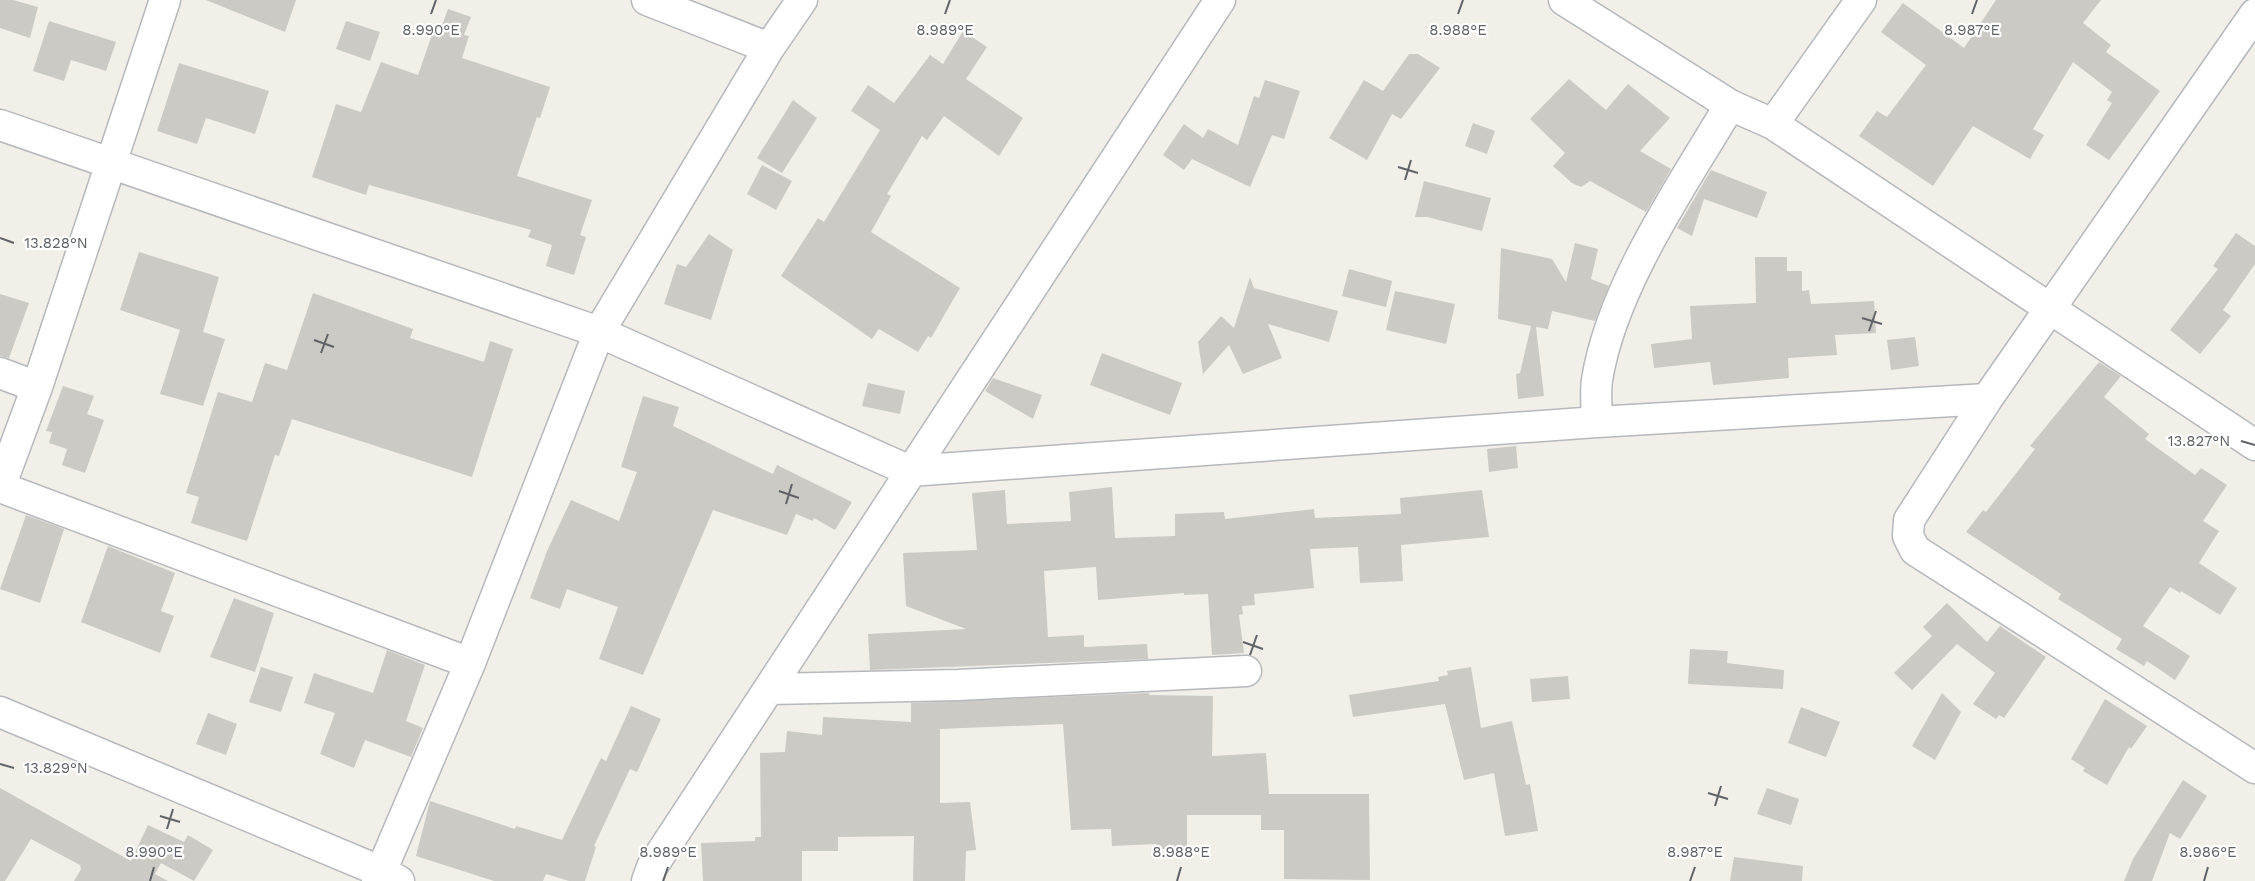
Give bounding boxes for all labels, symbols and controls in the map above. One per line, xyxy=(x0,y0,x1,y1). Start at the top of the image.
text: 8.990°E xyxy=(402,21,460,39)
text: 8.989°E xyxy=(916,21,974,39)
text: 8.988°E xyxy=(1429,21,1487,39)
text: 8.987°E xyxy=(1944,21,2000,39)
text: 13.828°N xyxy=(24,234,88,252)
text: 13.827°N xyxy=(2168,432,2230,450)
text: 13.829°N xyxy=(24,759,88,777)
text: 8.990°E xyxy=(125,843,183,861)
text: 8.989°E xyxy=(639,843,697,861)
text: 8.988°E xyxy=(1152,843,1210,861)
text: 8.987°E xyxy=(1667,843,1723,861)
text: 8.986°E xyxy=(2179,843,2237,861)

